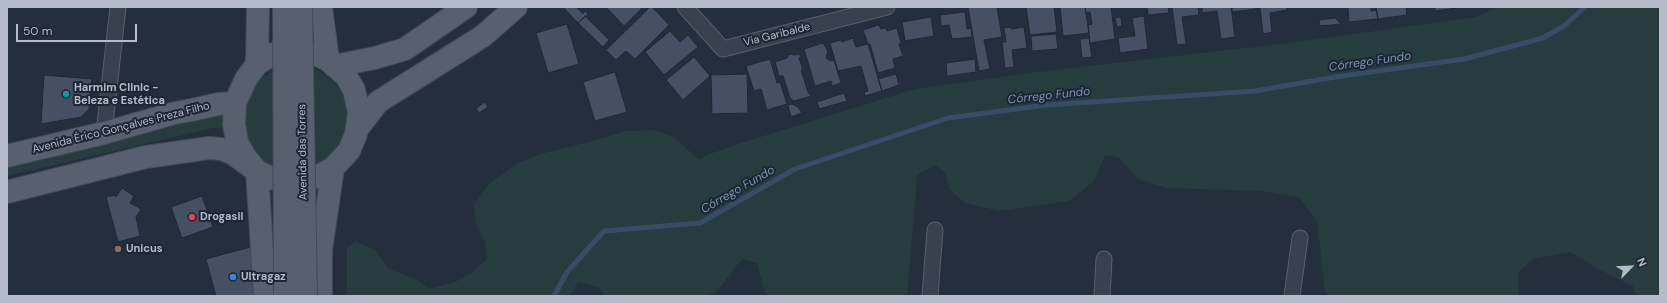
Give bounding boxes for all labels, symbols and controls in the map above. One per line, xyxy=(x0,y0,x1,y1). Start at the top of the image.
scale bar xyxy=(18,16,139,42)
street label: Via Garibalde xyxy=(742,20,812,50)
text: 50 m xyxy=(23,23,52,39)
water label: Córrego Fundo xyxy=(1328,49,1412,75)
place label: Harmim Clinic - Beleza e Estética xyxy=(74,81,165,107)
water label: Córrego Fundo xyxy=(1007,85,1091,107)
marker: Harmim Clinic - Beleza e Estética xyxy=(61,89,71,99)
street label: Avenida Érico Gonçalves Preza Filho xyxy=(31,100,211,156)
street label: Avenida das Torres xyxy=(296,104,310,200)
water label: Córrego Fundo xyxy=(698,163,778,217)
place label: Drogasil xyxy=(200,210,243,224)
marker: Drogasil xyxy=(187,212,197,222)
place label: Unicus xyxy=(126,242,163,256)
marker: Unicus xyxy=(113,244,123,254)
north arrow xyxy=(1611,247,1651,287)
text: N xyxy=(1634,256,1650,269)
place label: Ultragaz xyxy=(241,270,286,284)
marker: Ultragaz xyxy=(228,272,238,282)

